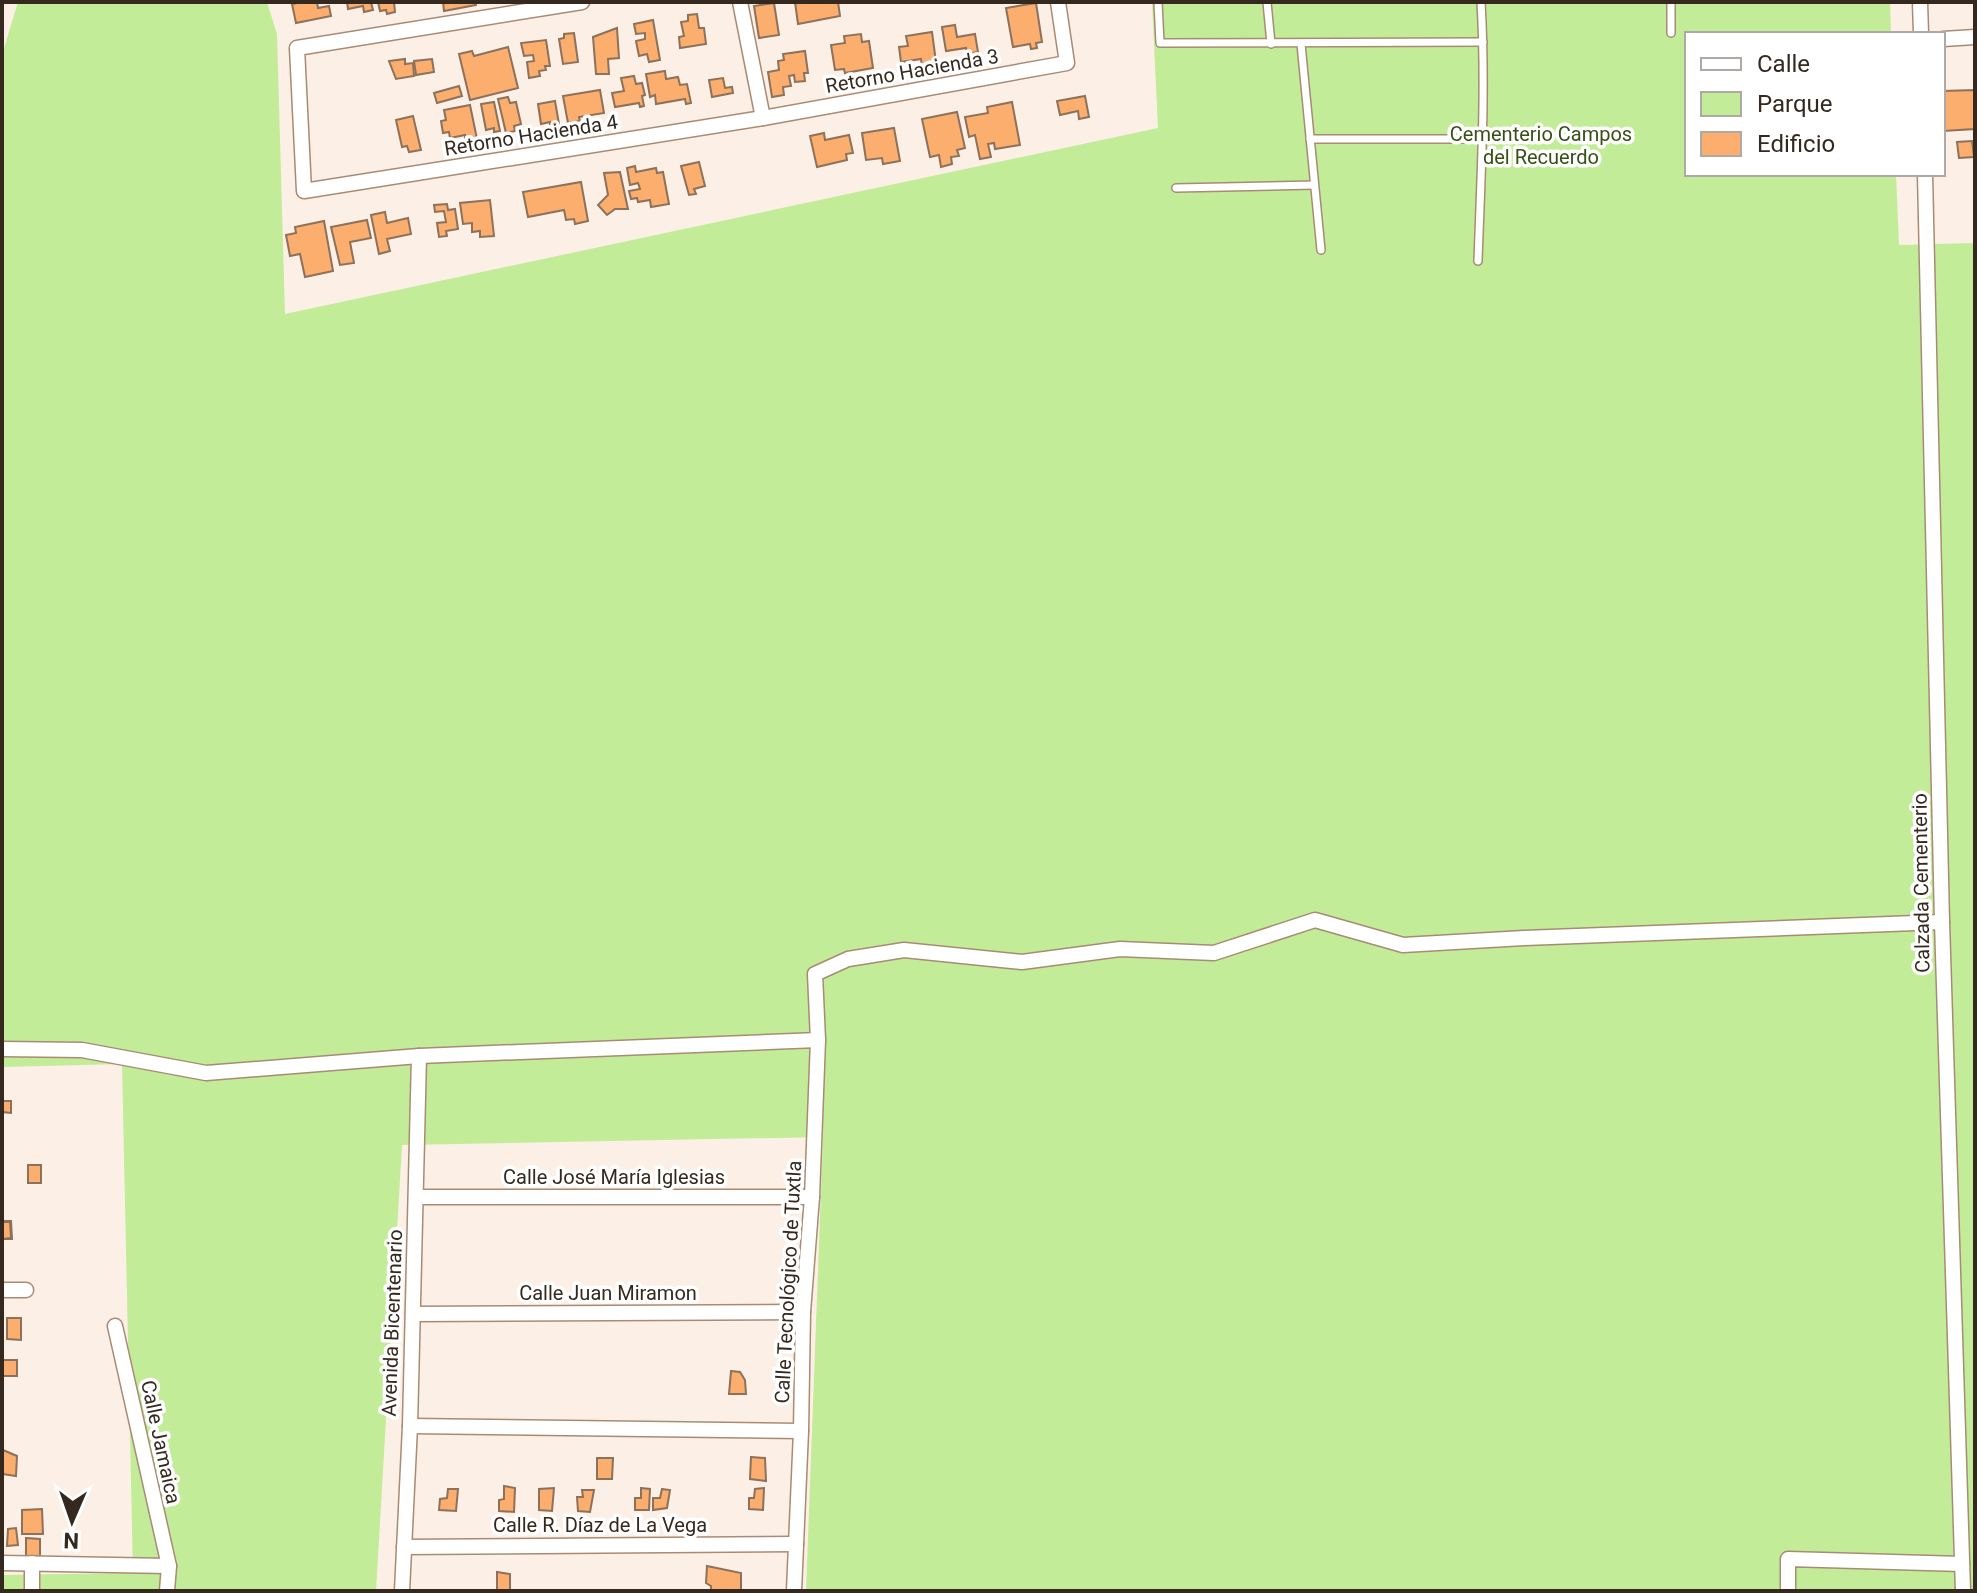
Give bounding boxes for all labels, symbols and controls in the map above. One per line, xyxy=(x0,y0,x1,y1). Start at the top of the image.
legend xyxy=(1685,32,1945,176)
street label: Retorno Hacienda 3 xyxy=(824,44,1000,98)
text: Calle xyxy=(1757,50,1810,78)
text: Parque xyxy=(1757,90,1833,118)
street label: Retorno Hacienda 4 xyxy=(443,109,619,161)
park label: Cementerio Campos del Recuerdo xyxy=(1450,122,1632,169)
text: Edificio xyxy=(1757,130,1835,158)
street label: Calzada Cementerio xyxy=(1907,793,1935,973)
street label: Calle Tecnológico de Tuxtla xyxy=(770,1160,806,1404)
street label: Calle José María Iglesias xyxy=(503,1165,725,1189)
street label: Avenida Bicentenario xyxy=(377,1229,407,1417)
street label: Calle Juan Miramon xyxy=(519,1281,697,1305)
street label: Calle Jamaica xyxy=(136,1378,186,1506)
north arrow xyxy=(32,1481,112,1561)
street label: Calle R. Díaz de La Vega xyxy=(493,1513,707,1537)
text: N xyxy=(63,1528,80,1553)

